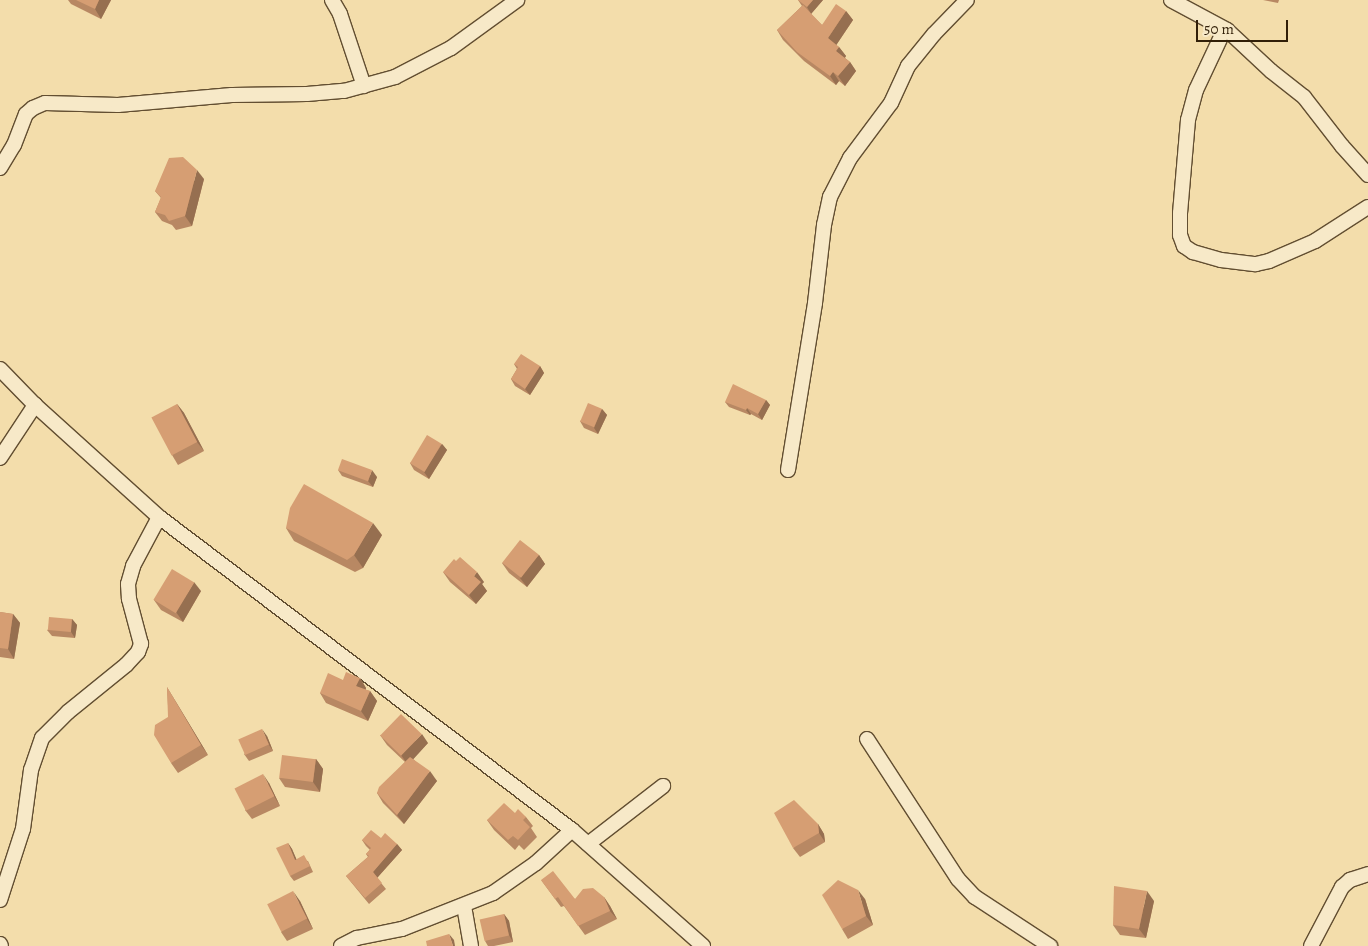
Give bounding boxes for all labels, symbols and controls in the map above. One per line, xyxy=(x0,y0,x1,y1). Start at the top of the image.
scale bar xyxy=(1198,10,1290,42)
text: 50 m xyxy=(1204,19,1234,39)

